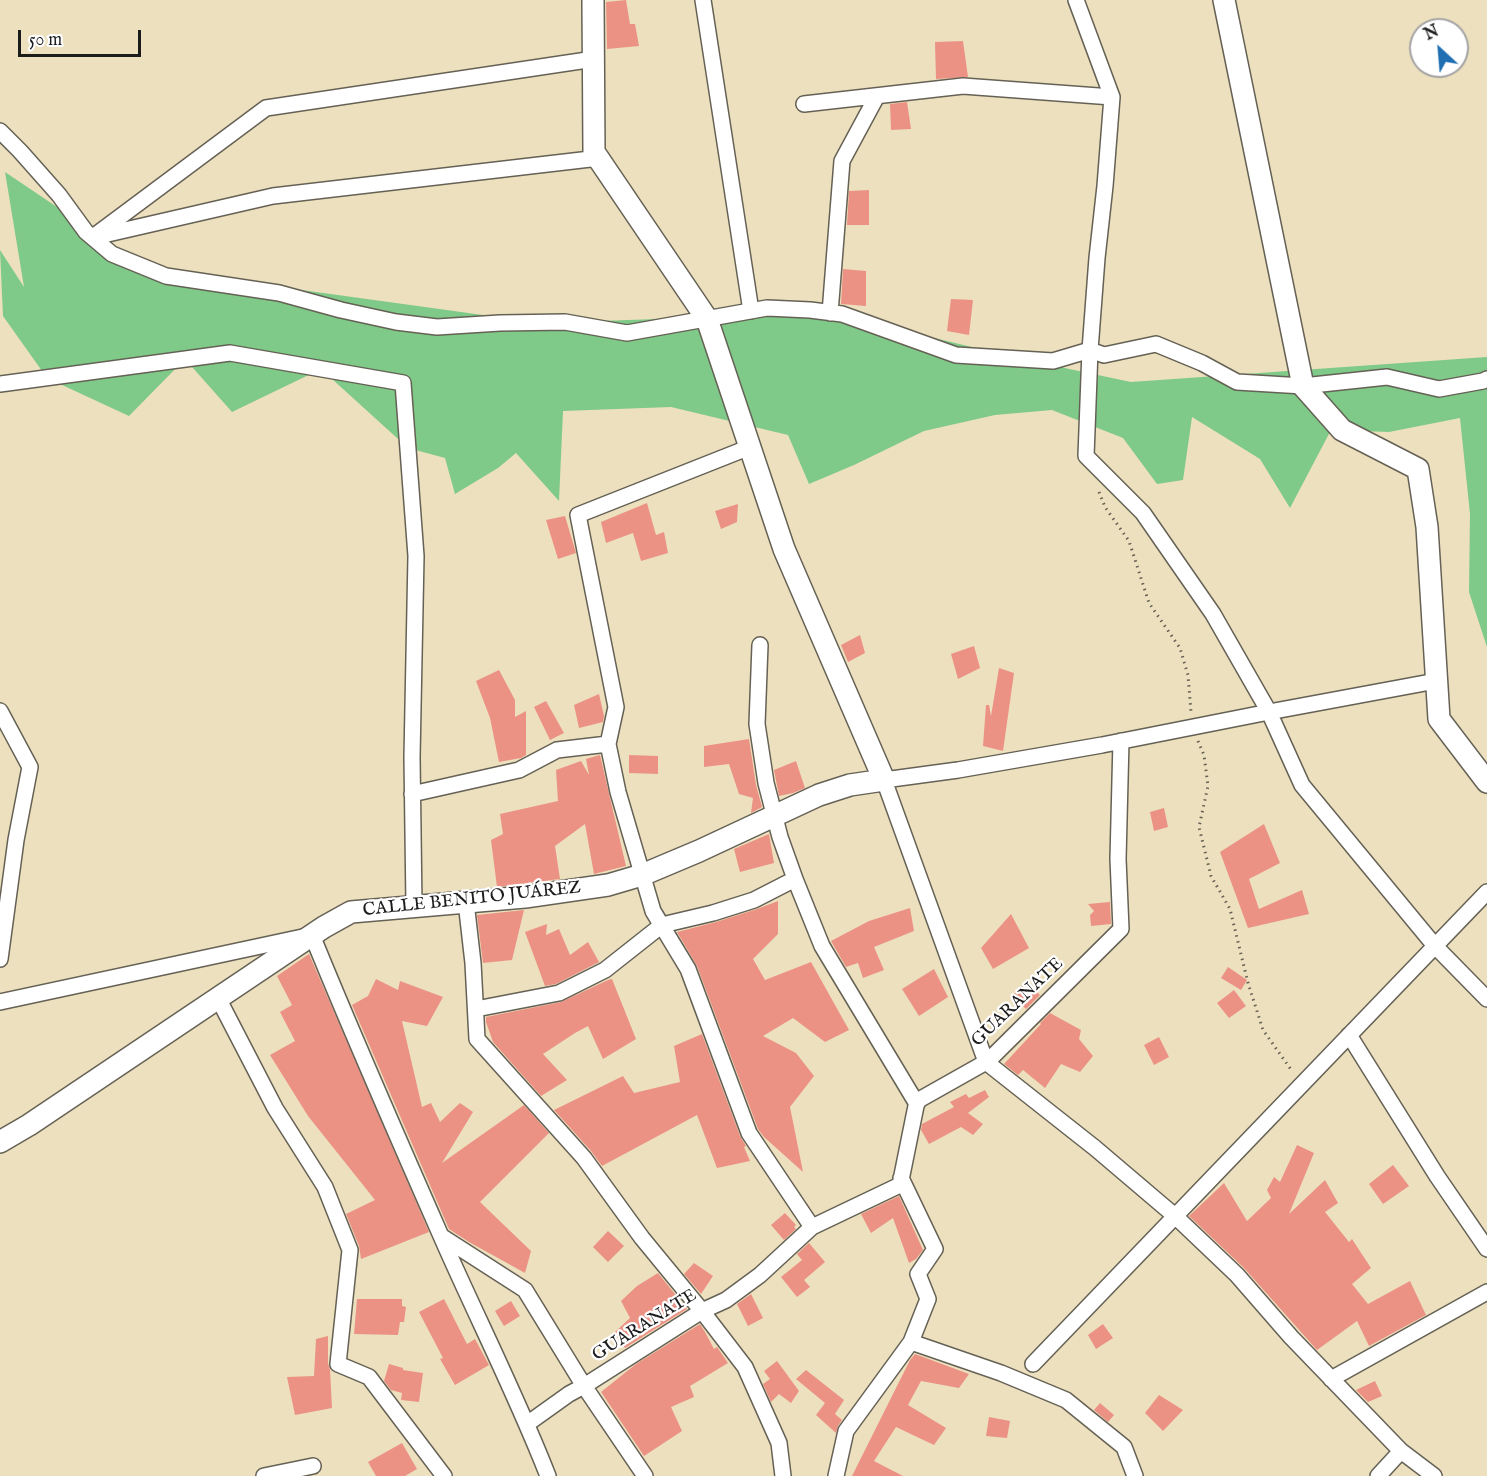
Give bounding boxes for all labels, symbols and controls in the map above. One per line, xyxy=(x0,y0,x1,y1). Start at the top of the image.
scale bar xyxy=(21,18,144,56)
north arrow xyxy=(1409,18,1469,78)
text: N xyxy=(1421,22,1443,46)
text: 50 m xyxy=(29,29,62,52)
street label: CALLE BENITO JUÁREZ xyxy=(362,878,582,922)
street label: GUARANATE xyxy=(968,954,1068,1052)
street label: GUARANATE xyxy=(589,1285,701,1367)

